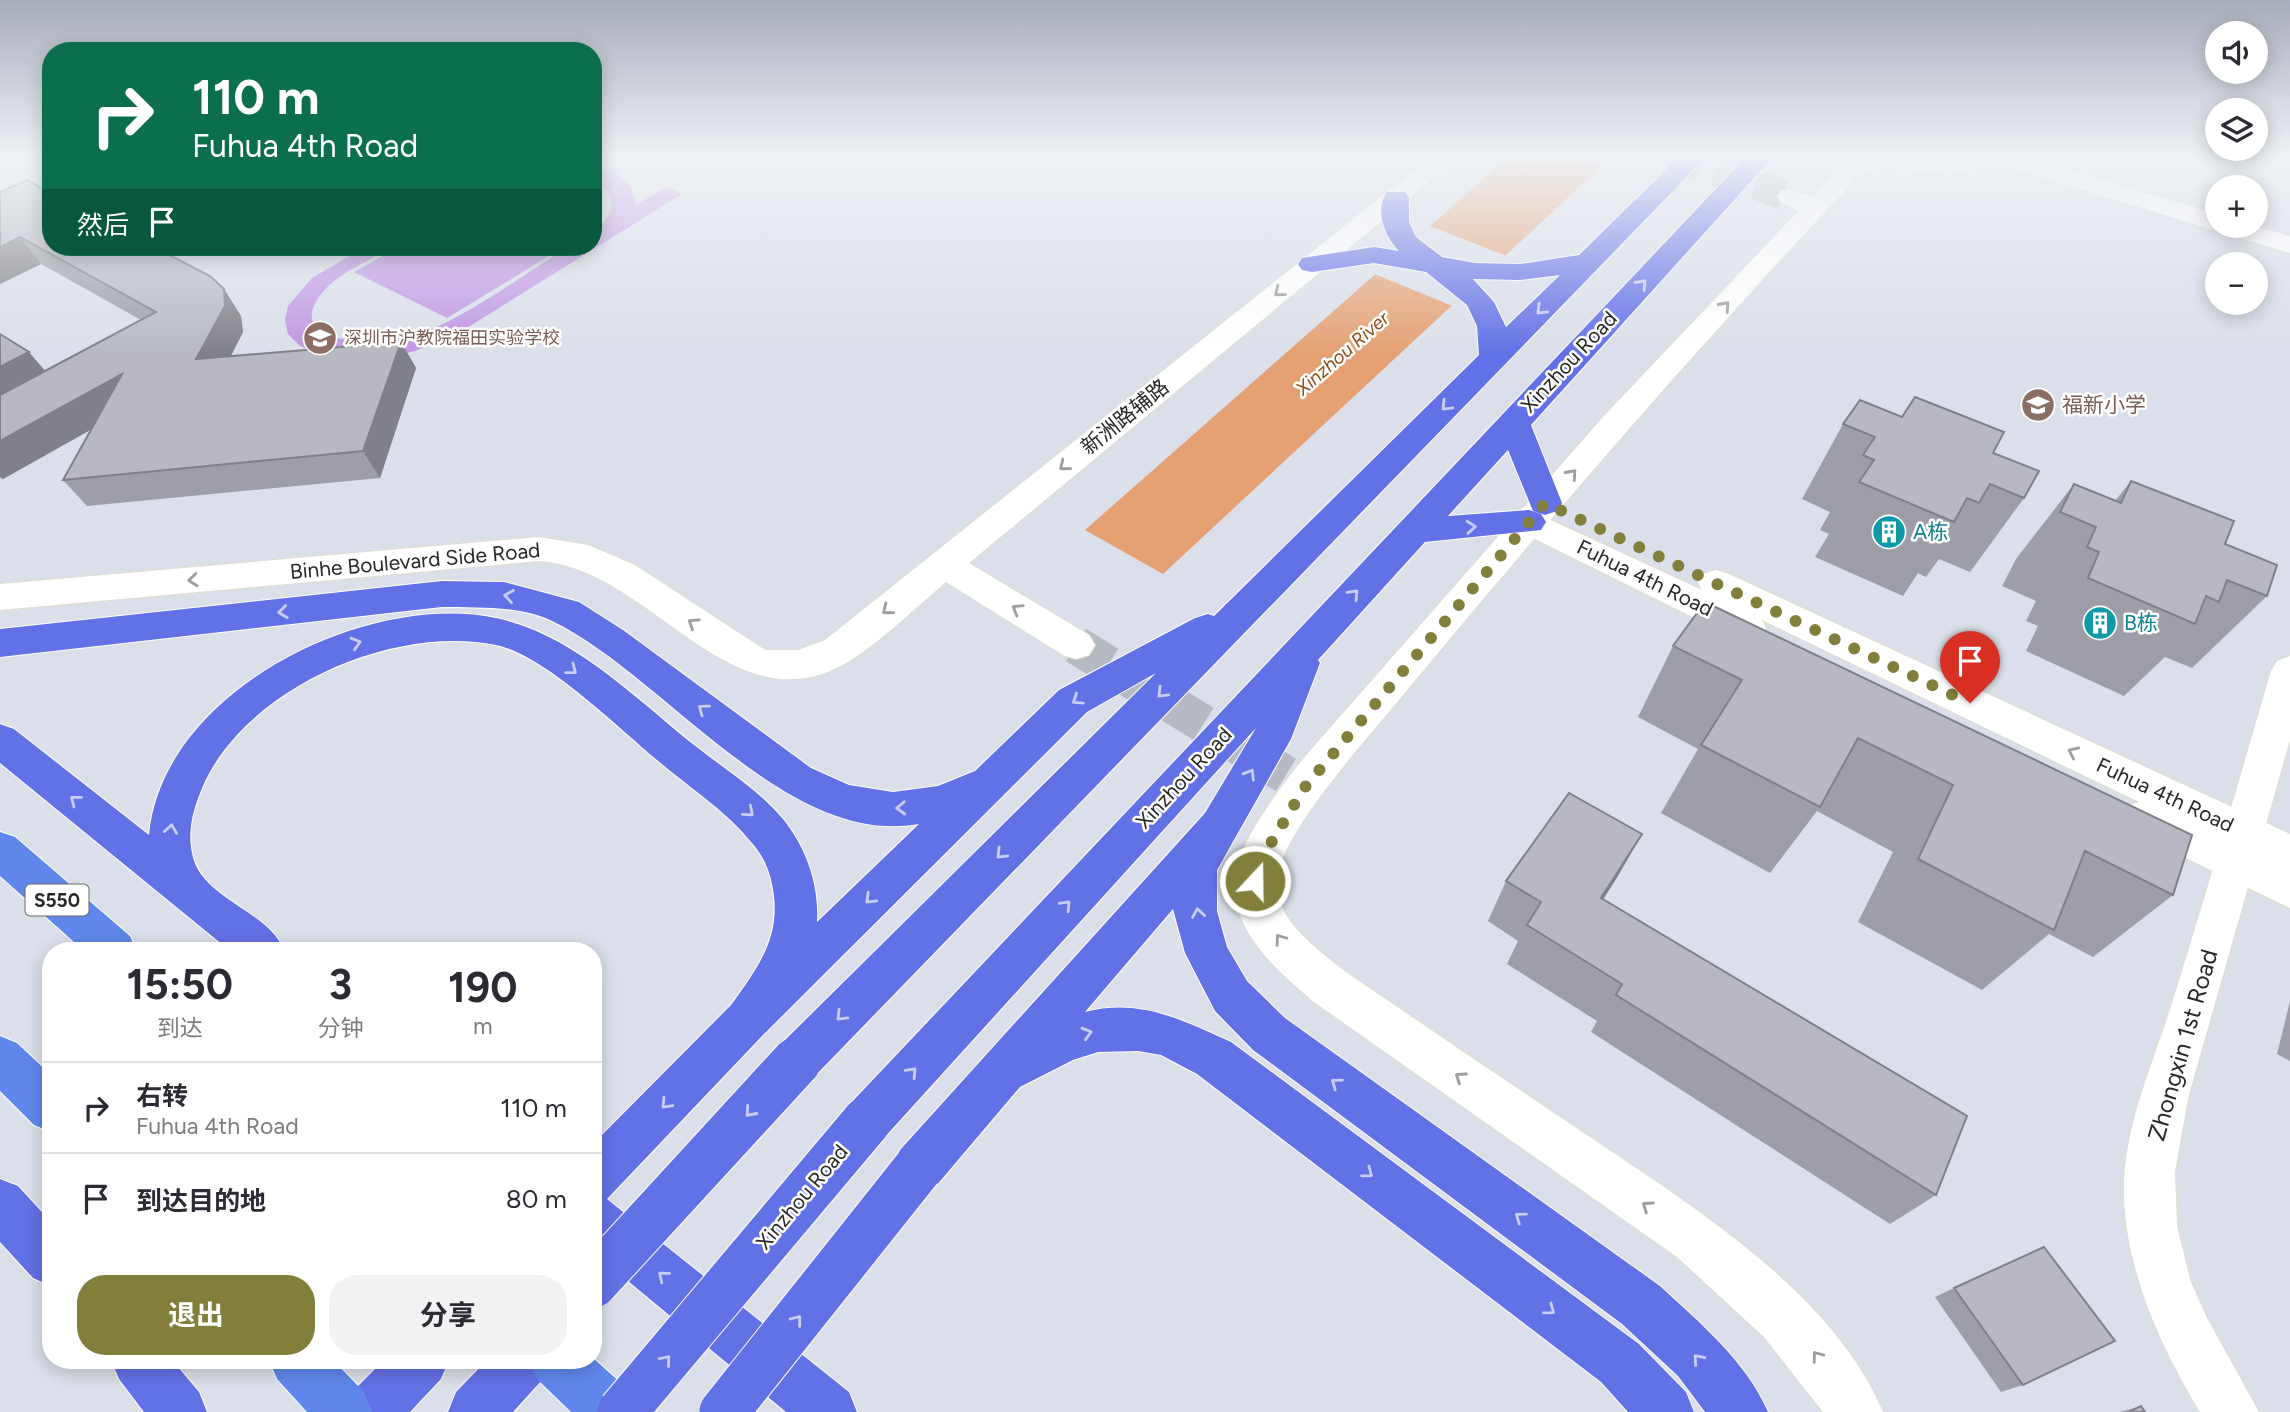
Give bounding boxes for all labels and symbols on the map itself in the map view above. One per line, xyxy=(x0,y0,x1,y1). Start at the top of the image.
one-way arrow xyxy=(1634,279,1646,292)
one-way arrow xyxy=(1274,284,1287,296)
one-way arrow xyxy=(1717,301,1729,314)
one-way arrow xyxy=(1537,302,1550,315)
water label: Xinzhou River xyxy=(1290,306,1394,401)
street label: Xinzhou Road xyxy=(1516,306,1622,417)
school or university icon: 深圳市沪教院福田实验学校 xyxy=(301,319,339,357)
place label: 深圳市沪教院福田实验学校 xyxy=(344,327,560,349)
street label: 新洲路辅路 xyxy=(1076,374,1173,459)
school or university icon: 福新小学 xyxy=(2019,386,2057,424)
place label: 福新小学 xyxy=(2062,392,2146,417)
one-way arrow xyxy=(1441,398,1454,411)
one-way arrow xyxy=(1059,458,1071,471)
one-way arrow xyxy=(1564,469,1576,482)
building icon: A栋 xyxy=(1870,513,1908,551)
place label: A栋 xyxy=(1913,519,1948,544)
one-way arrow xyxy=(1465,520,1476,535)
street label: Fuhua 4th Road xyxy=(1573,534,1717,621)
street label: Binhe Boulevard Side Road xyxy=(289,537,541,584)
one-way arrow xyxy=(187,573,199,588)
one-way arrow xyxy=(503,589,515,604)
one-way arrow xyxy=(1346,589,1358,602)
one-way arrow xyxy=(883,601,895,614)
one-way arrow xyxy=(277,604,289,619)
building icon: B栋 xyxy=(2081,604,2119,642)
one-way arrow xyxy=(1012,605,1025,618)
place label: B栋 xyxy=(2124,610,2158,635)
one-way arrow xyxy=(688,619,701,631)
pin xyxy=(1940,631,2000,703)
one-way arrow xyxy=(350,636,362,651)
one-way arrow xyxy=(564,661,577,674)
one-way arrow xyxy=(1157,684,1170,697)
one-way arrow xyxy=(1072,692,1085,705)
one-way arrow xyxy=(698,705,711,717)
street label: Xinzhou Road xyxy=(1131,722,1237,833)
one-way arrow xyxy=(2068,746,2080,760)
street label: Fuhua 4th Road xyxy=(2093,752,2238,837)
one-way arrow xyxy=(1242,768,1255,781)
one-way arrow xyxy=(71,796,83,809)
one-way arrow xyxy=(895,801,906,816)
one-way arrow xyxy=(741,804,754,816)
one-way arrow xyxy=(163,823,178,834)
position arrow xyxy=(1218,844,1292,918)
one-way arrow xyxy=(997,846,1010,859)
road number: S550 xyxy=(25,885,88,916)
one-way arrow xyxy=(865,891,878,904)
one-way arrow xyxy=(1058,900,1071,913)
one-way arrow xyxy=(1191,907,1206,919)
one-way arrow xyxy=(1276,934,1288,947)
street label: Zhongxin 1st Road xyxy=(2141,946,2224,1144)
one-way arrow xyxy=(837,1007,850,1020)
one-way arrow xyxy=(1081,1026,1093,1041)
one-way arrow xyxy=(904,1067,916,1080)
one-way arrow xyxy=(1455,1073,1468,1085)
one-way arrow xyxy=(1331,1079,1344,1091)
one-way arrow xyxy=(661,1096,674,1109)
one-way arrow xyxy=(745,1104,758,1117)
street label: Xinzhou Road xyxy=(751,1139,853,1254)
one-way arrow xyxy=(1360,1165,1373,1178)
one-way arrow xyxy=(1642,1202,1655,1214)
one-way arrow xyxy=(1516,1213,1528,1225)
one-way arrow xyxy=(658,1271,670,1284)
one-way arrow xyxy=(1542,1302,1555,1314)
one-way arrow xyxy=(789,1316,801,1329)
one-way arrow xyxy=(1813,1351,1825,1364)
one-way arrow xyxy=(1694,1354,1706,1367)
one-way arrow xyxy=(658,1355,670,1368)

